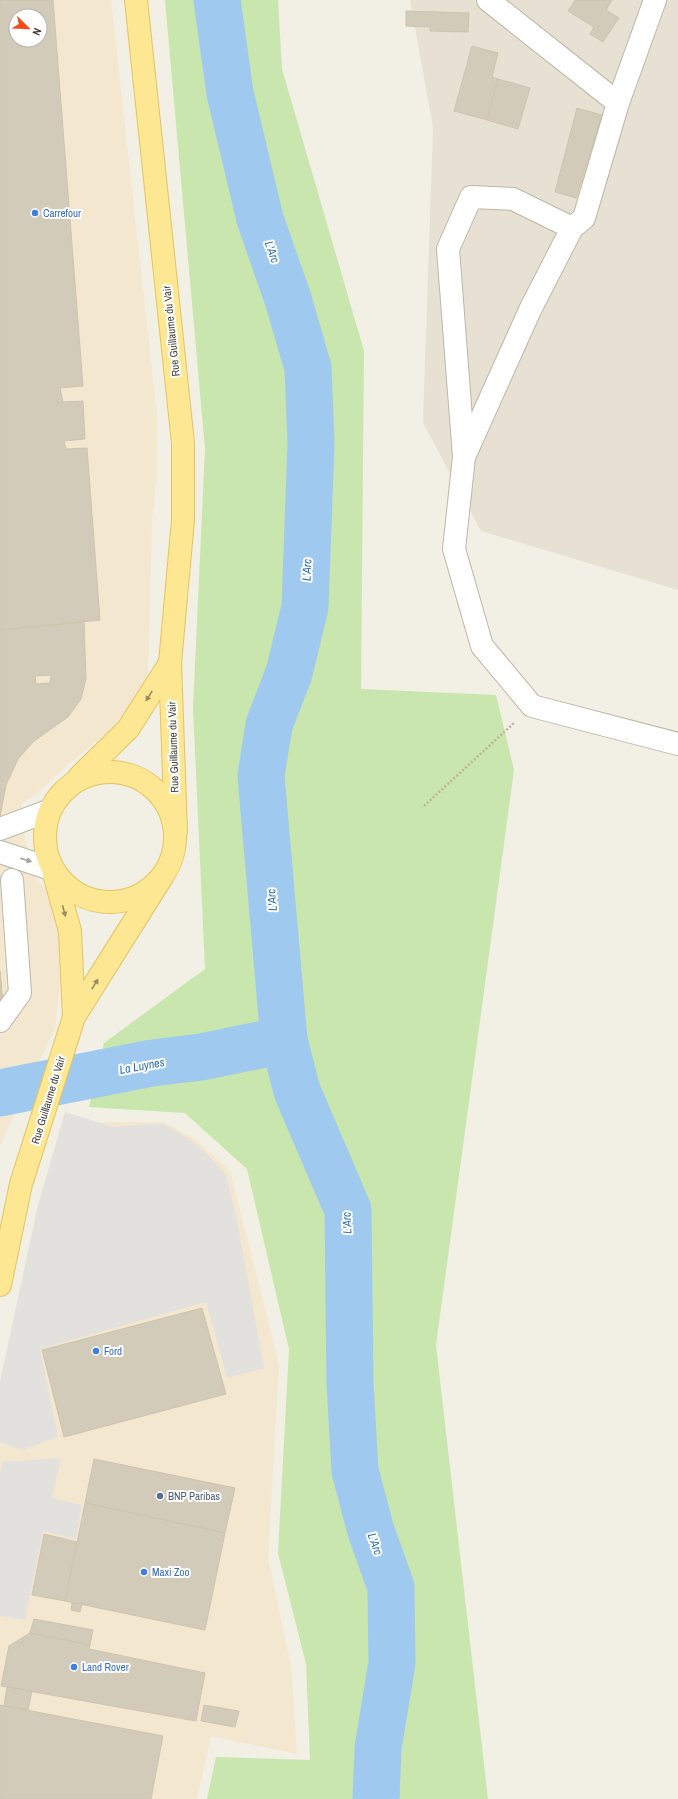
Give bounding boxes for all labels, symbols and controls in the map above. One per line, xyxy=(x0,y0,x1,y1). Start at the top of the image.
north arrow xyxy=(8,8,48,48)
text: N xyxy=(29,26,45,38)
place label: Carrefour xyxy=(43,206,81,220)
marker: Carrefour xyxy=(30,208,40,218)
water label: L'Arc xyxy=(261,239,283,265)
street label: Rue Guillaume du Vair xyxy=(159,285,183,377)
water label: L'Arc xyxy=(299,559,315,581)
one-way arrow xyxy=(145,691,153,701)
street label: Rue Guillaume du Vair xyxy=(164,701,182,793)
one-way arrow xyxy=(20,857,32,863)
water label: L'Arc xyxy=(263,888,281,912)
one-way arrow xyxy=(61,905,67,917)
one-way arrow xyxy=(91,979,99,989)
street label: Rue Guillaume du Vair xyxy=(28,1054,68,1146)
water label: La Luynes xyxy=(118,1054,166,1078)
water label: L'Arc xyxy=(338,1211,356,1234)
place label: Ford xyxy=(104,1344,122,1358)
marker: Ford xyxy=(91,1346,101,1356)
place label: BNP Paribas xyxy=(168,1489,220,1503)
marker: BNP Paribas xyxy=(155,1491,165,1501)
water label: L'Arc xyxy=(364,1531,386,1557)
place label: Maxi Zoo xyxy=(152,1565,190,1579)
marker: Maxi Zoo xyxy=(139,1567,149,1577)
place label: Land Rover xyxy=(82,1660,129,1674)
marker: Land Rover xyxy=(69,1662,79,1672)

